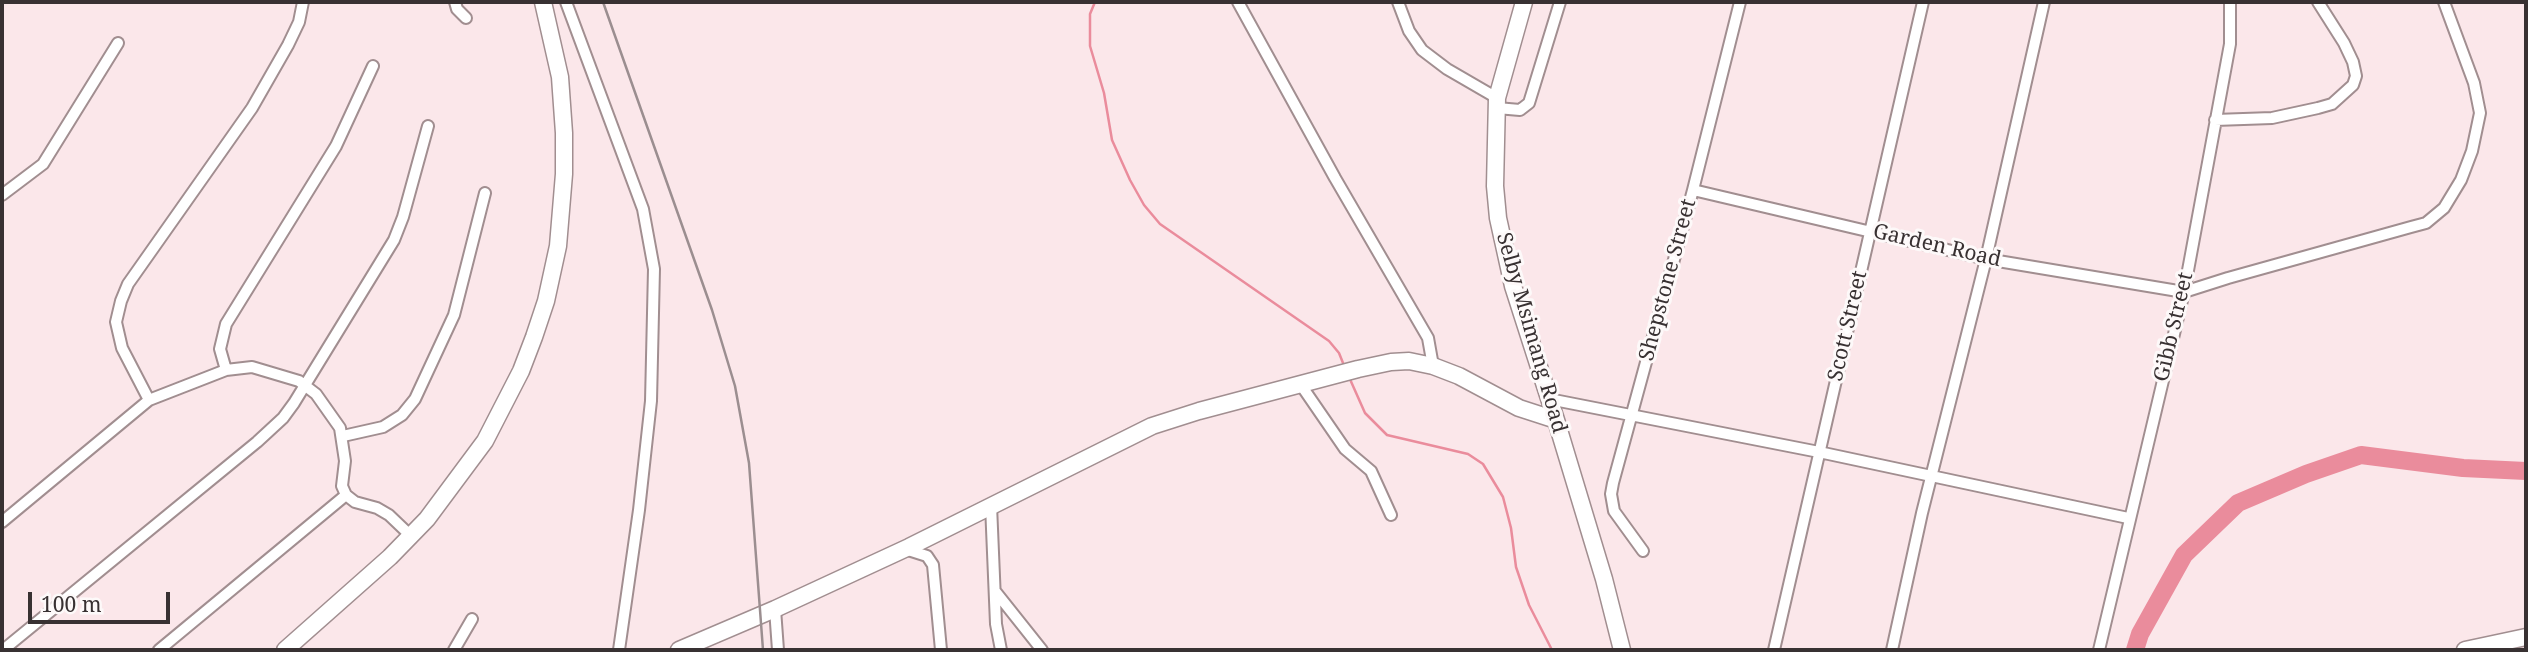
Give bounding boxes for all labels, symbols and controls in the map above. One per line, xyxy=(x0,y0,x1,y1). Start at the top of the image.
street label: Shepstone Street xyxy=(1634,196,1702,364)
street label: Garden Road xyxy=(1871,219,2003,273)
street label: Selby Msimang Road xyxy=(1490,230,1572,436)
street label: Scott Street xyxy=(1823,268,1873,384)
street label: Gibb Street xyxy=(2149,270,2199,384)
scale bar xyxy=(32,578,173,622)
text: 100 m xyxy=(41,590,102,618)

